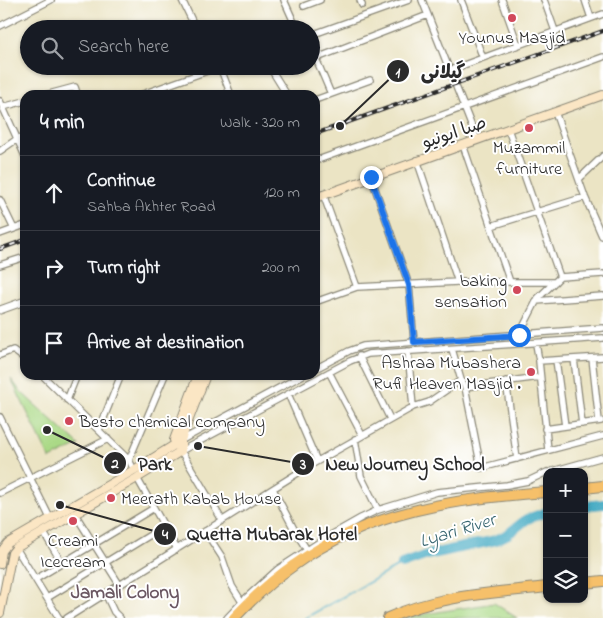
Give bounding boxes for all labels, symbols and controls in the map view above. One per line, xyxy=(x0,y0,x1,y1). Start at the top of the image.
marker: Younus Masjid xyxy=(506,12,518,24)
search box xyxy=(20,20,320,75)
place label: Younus Masjid xyxy=(459,26,565,52)
icon: search xyxy=(38,34,66,62)
text: Search here xyxy=(78,34,169,61)
callout: گیلانی xyxy=(386,54,475,88)
text: گیلانی xyxy=(421,60,466,87)
text: 1 xyxy=(396,62,401,84)
text: 4 min xyxy=(40,108,84,138)
text: Walk · 320 m xyxy=(220,111,300,135)
street label: صبا ایونیو xyxy=(418,111,491,157)
marker: Muzammil furniture xyxy=(523,122,535,134)
place label: Muzammil furniture xyxy=(493,136,565,183)
route end xyxy=(360,166,383,189)
text: Continue xyxy=(87,168,155,195)
icon: ahead xyxy=(40,179,68,207)
text: 120 m xyxy=(264,181,300,205)
text: Sahba Akhter Road xyxy=(87,195,215,219)
icon: right xyxy=(40,254,68,282)
text: Turn right xyxy=(87,255,160,282)
text: 200 m xyxy=(262,256,300,280)
place label: baking sensation xyxy=(434,269,507,316)
marker: baking sensation xyxy=(511,284,523,296)
route start xyxy=(508,324,531,347)
icon: arrive xyxy=(40,329,68,357)
text: Arrive at destination xyxy=(87,330,244,357)
place label: Ashraa Mubashera Rufi Heaven Masjid . xyxy=(373,351,521,398)
marker: Ashraa Mubashera Rufi Heaven Masjid . xyxy=(525,366,537,378)
place label: Besto chemical company xyxy=(78,410,265,436)
marker: Besto chemical company xyxy=(63,415,75,427)
callout: Park xyxy=(103,446,182,480)
callout: New Journey School xyxy=(290,447,495,481)
text: Park xyxy=(138,452,173,479)
text: New Journey School xyxy=(325,452,485,481)
text: 2 xyxy=(110,453,119,475)
text: 3 xyxy=(299,454,306,476)
map controls xyxy=(543,468,588,603)
button: + xyxy=(543,468,588,513)
place label: Meerath Kabab House xyxy=(121,487,282,513)
marker: Meerath Kabab House xyxy=(105,492,117,504)
water label: Lyari River xyxy=(416,506,501,556)
button: − xyxy=(543,513,588,558)
marker: Creami Icecream xyxy=(67,515,79,527)
callout: Quetta Mubarak Hotel xyxy=(152,517,367,551)
text: Quetta Mubarak Hotel xyxy=(187,522,357,549)
text: 4 xyxy=(161,524,169,546)
place label: Creami Icecream xyxy=(40,529,106,576)
button: layers xyxy=(543,558,588,603)
district label: Jamali Colony xyxy=(71,580,180,609)

